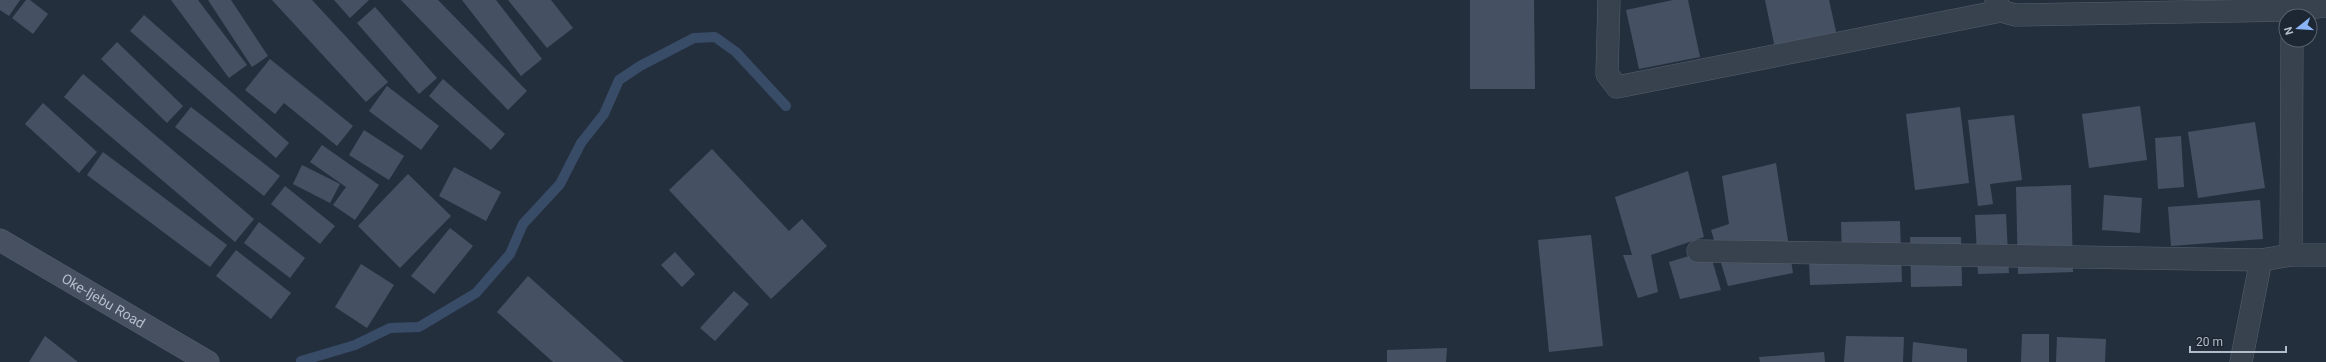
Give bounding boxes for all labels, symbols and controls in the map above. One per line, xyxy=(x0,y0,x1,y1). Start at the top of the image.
north arrow xyxy=(2278,8,2318,48)
text: N xyxy=(2281,25,2296,36)
street label: Oke-Ijebu Road xyxy=(59,270,148,331)
scale bar xyxy=(2190,328,2286,354)
text: 20 m xyxy=(2196,335,2223,349)

